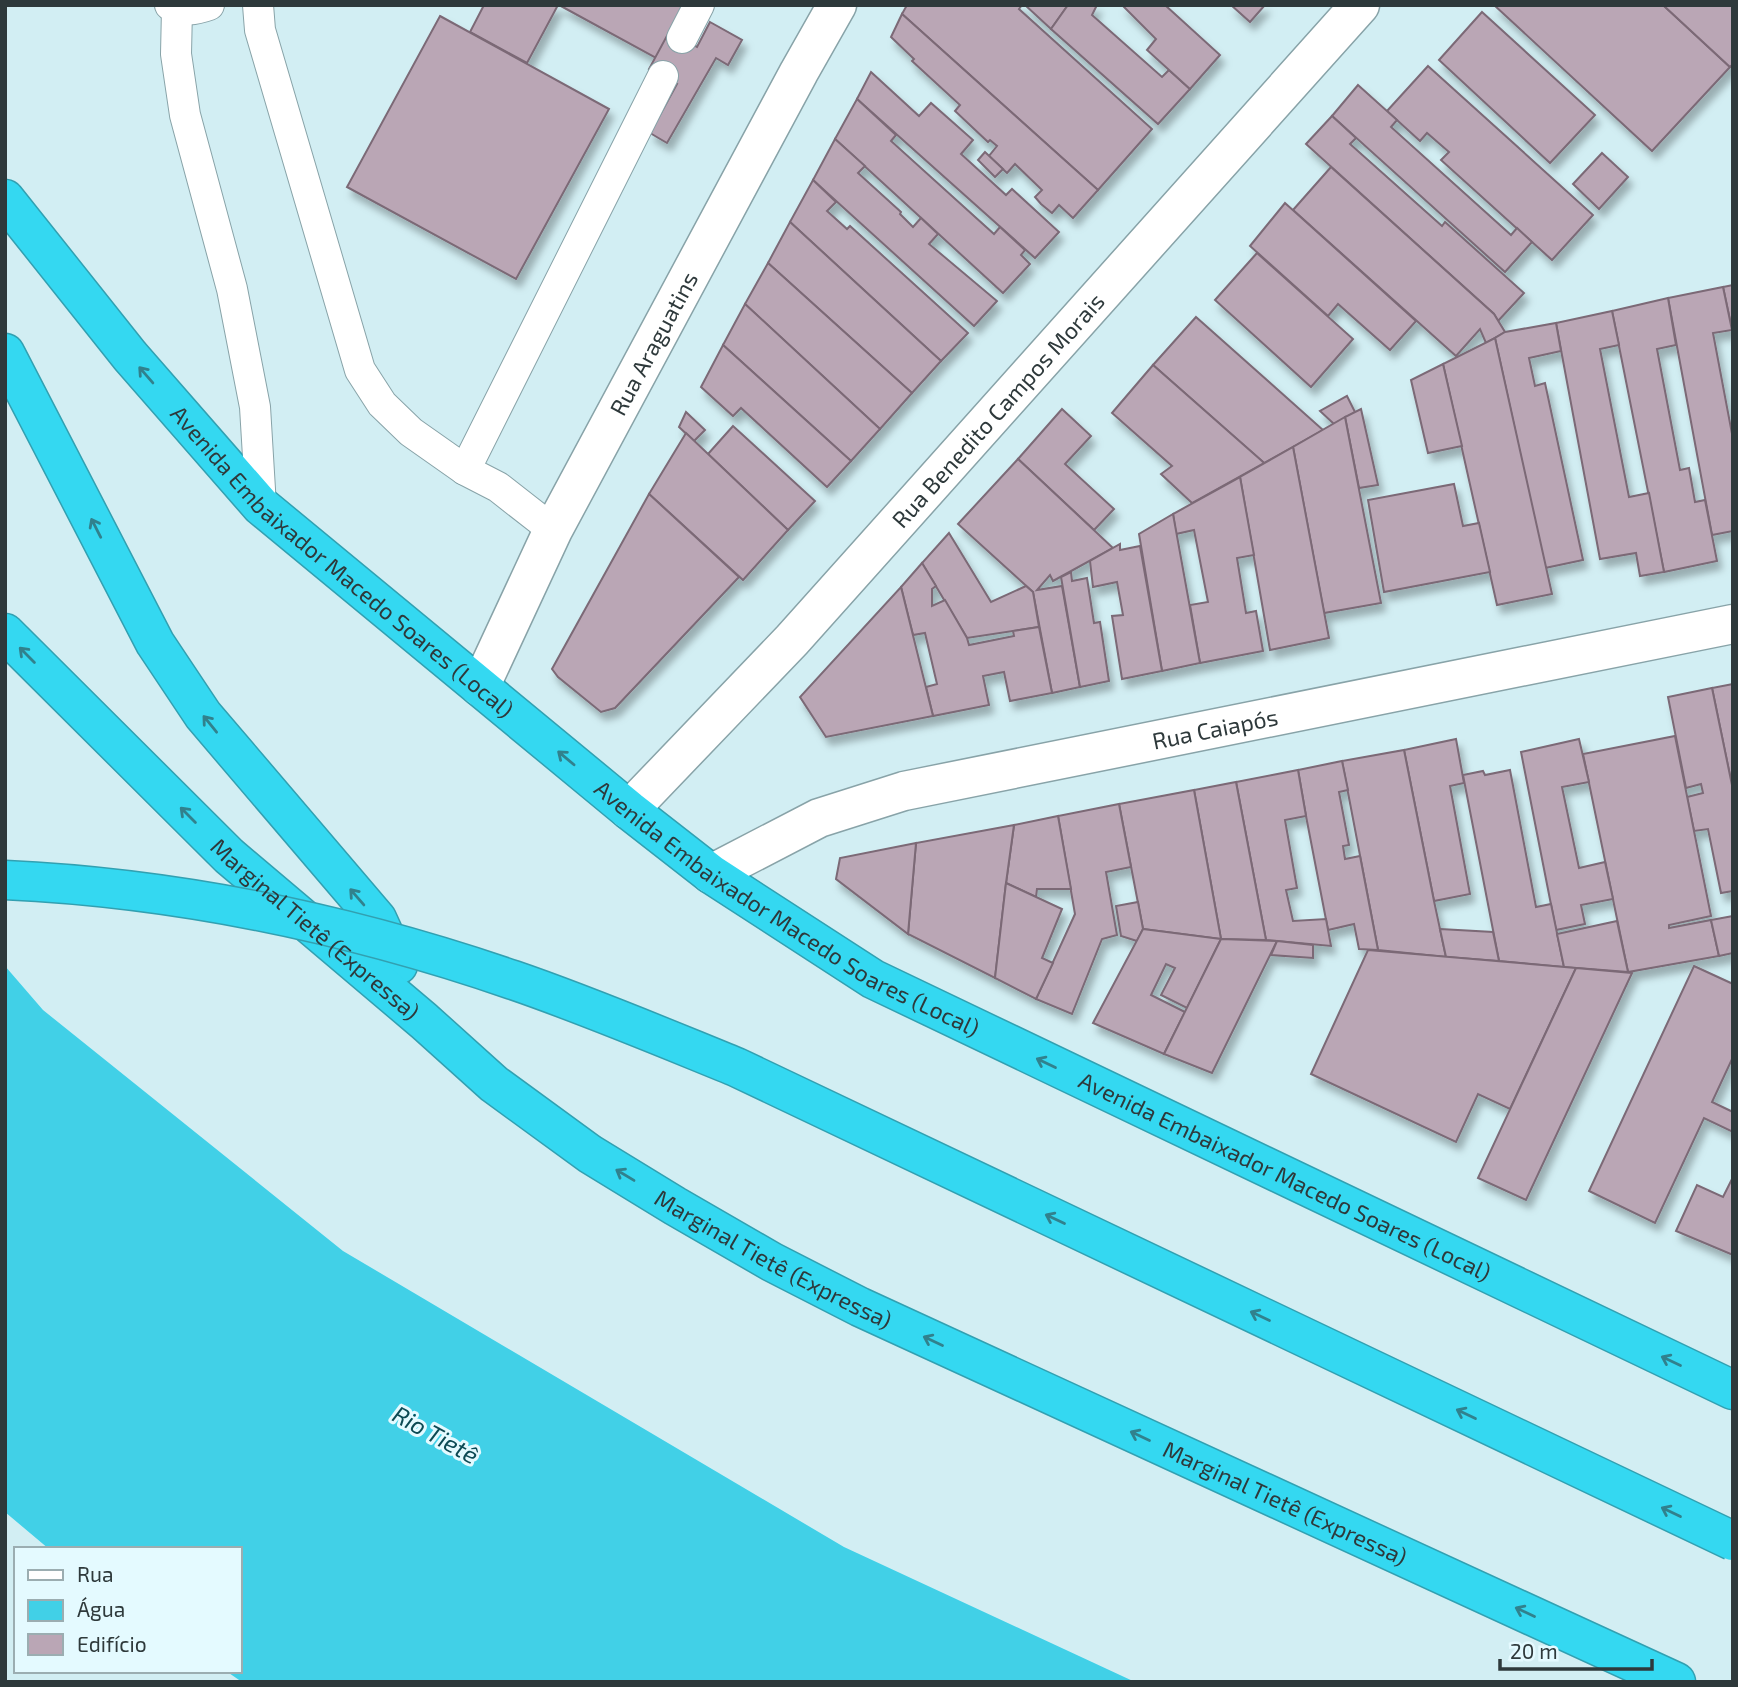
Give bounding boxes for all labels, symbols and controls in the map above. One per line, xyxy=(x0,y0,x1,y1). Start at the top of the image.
street label: Rua Araguatins xyxy=(603,267,703,420)
street label: Rua Benedito Campos Morais xyxy=(886,287,1110,533)
one-way arrow xyxy=(138,366,154,384)
street label: Avenida Embaixador Macedo Soares (Local) xyxy=(165,399,520,723)
one-way arrow xyxy=(88,518,102,538)
one-way arrow xyxy=(18,646,35,663)
street label: Rua Caiapós xyxy=(1150,702,1280,755)
one-way arrow xyxy=(202,715,218,733)
one-way arrow xyxy=(557,750,575,766)
street label: Avenida Embaixador Macedo Soares (Local) xyxy=(589,774,984,1042)
one-way arrow xyxy=(180,807,197,824)
street label: Marginal Tietê (Expressa) xyxy=(205,832,426,1025)
one-way arrow xyxy=(349,888,365,906)
one-way arrow xyxy=(1035,1055,1056,1068)
street label: Avenida Embaixador Macedo Soares (Local) xyxy=(1075,1066,1496,1286)
one-way arrow xyxy=(616,1168,635,1183)
street label: Marginal Tietê (Expressa) xyxy=(650,1183,896,1334)
one-way arrow xyxy=(1045,1212,1066,1225)
one-way arrow xyxy=(1250,1309,1271,1323)
one-way arrow xyxy=(923,1334,944,1347)
one-way arrow xyxy=(1661,1353,1682,1367)
water label: Rio Tietê xyxy=(388,1399,484,1469)
one-way arrow xyxy=(1456,1407,1477,1420)
one-way arrow xyxy=(1130,1429,1151,1442)
street label: Marginal Tietê (Expressa) xyxy=(1159,1434,1412,1571)
one-way arrow xyxy=(1661,1505,1682,1518)
legend xyxy=(14,1547,242,1673)
text: Rua xyxy=(77,1561,113,1586)
text: Água xyxy=(77,1596,125,1621)
one-way arrow xyxy=(1515,1605,1536,1618)
scale bar xyxy=(1500,1628,1652,1672)
text: Edifício xyxy=(77,1631,147,1656)
text: 20 m xyxy=(1510,1638,1558,1663)

